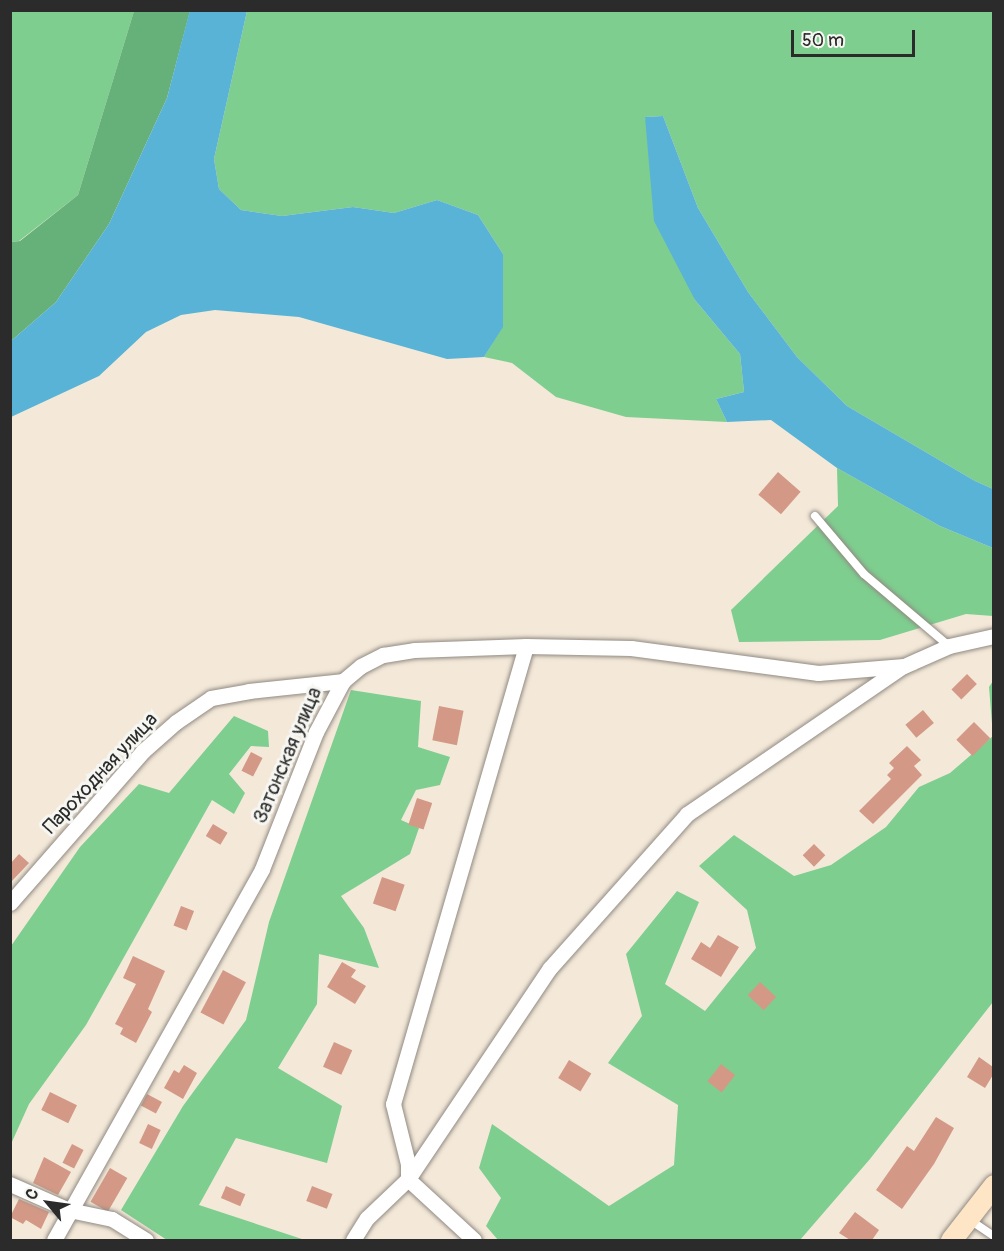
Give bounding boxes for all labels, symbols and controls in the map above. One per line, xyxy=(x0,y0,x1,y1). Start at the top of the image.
scale bar xyxy=(794,18,918,56)
text: 50 m xyxy=(802,29,844,52)
street label: Затонская улица xyxy=(248,683,326,827)
street label: Пароходная улица xyxy=(38,707,162,839)
north arrow xyxy=(18,1173,78,1233)
text: С xyxy=(21,1185,43,1203)

